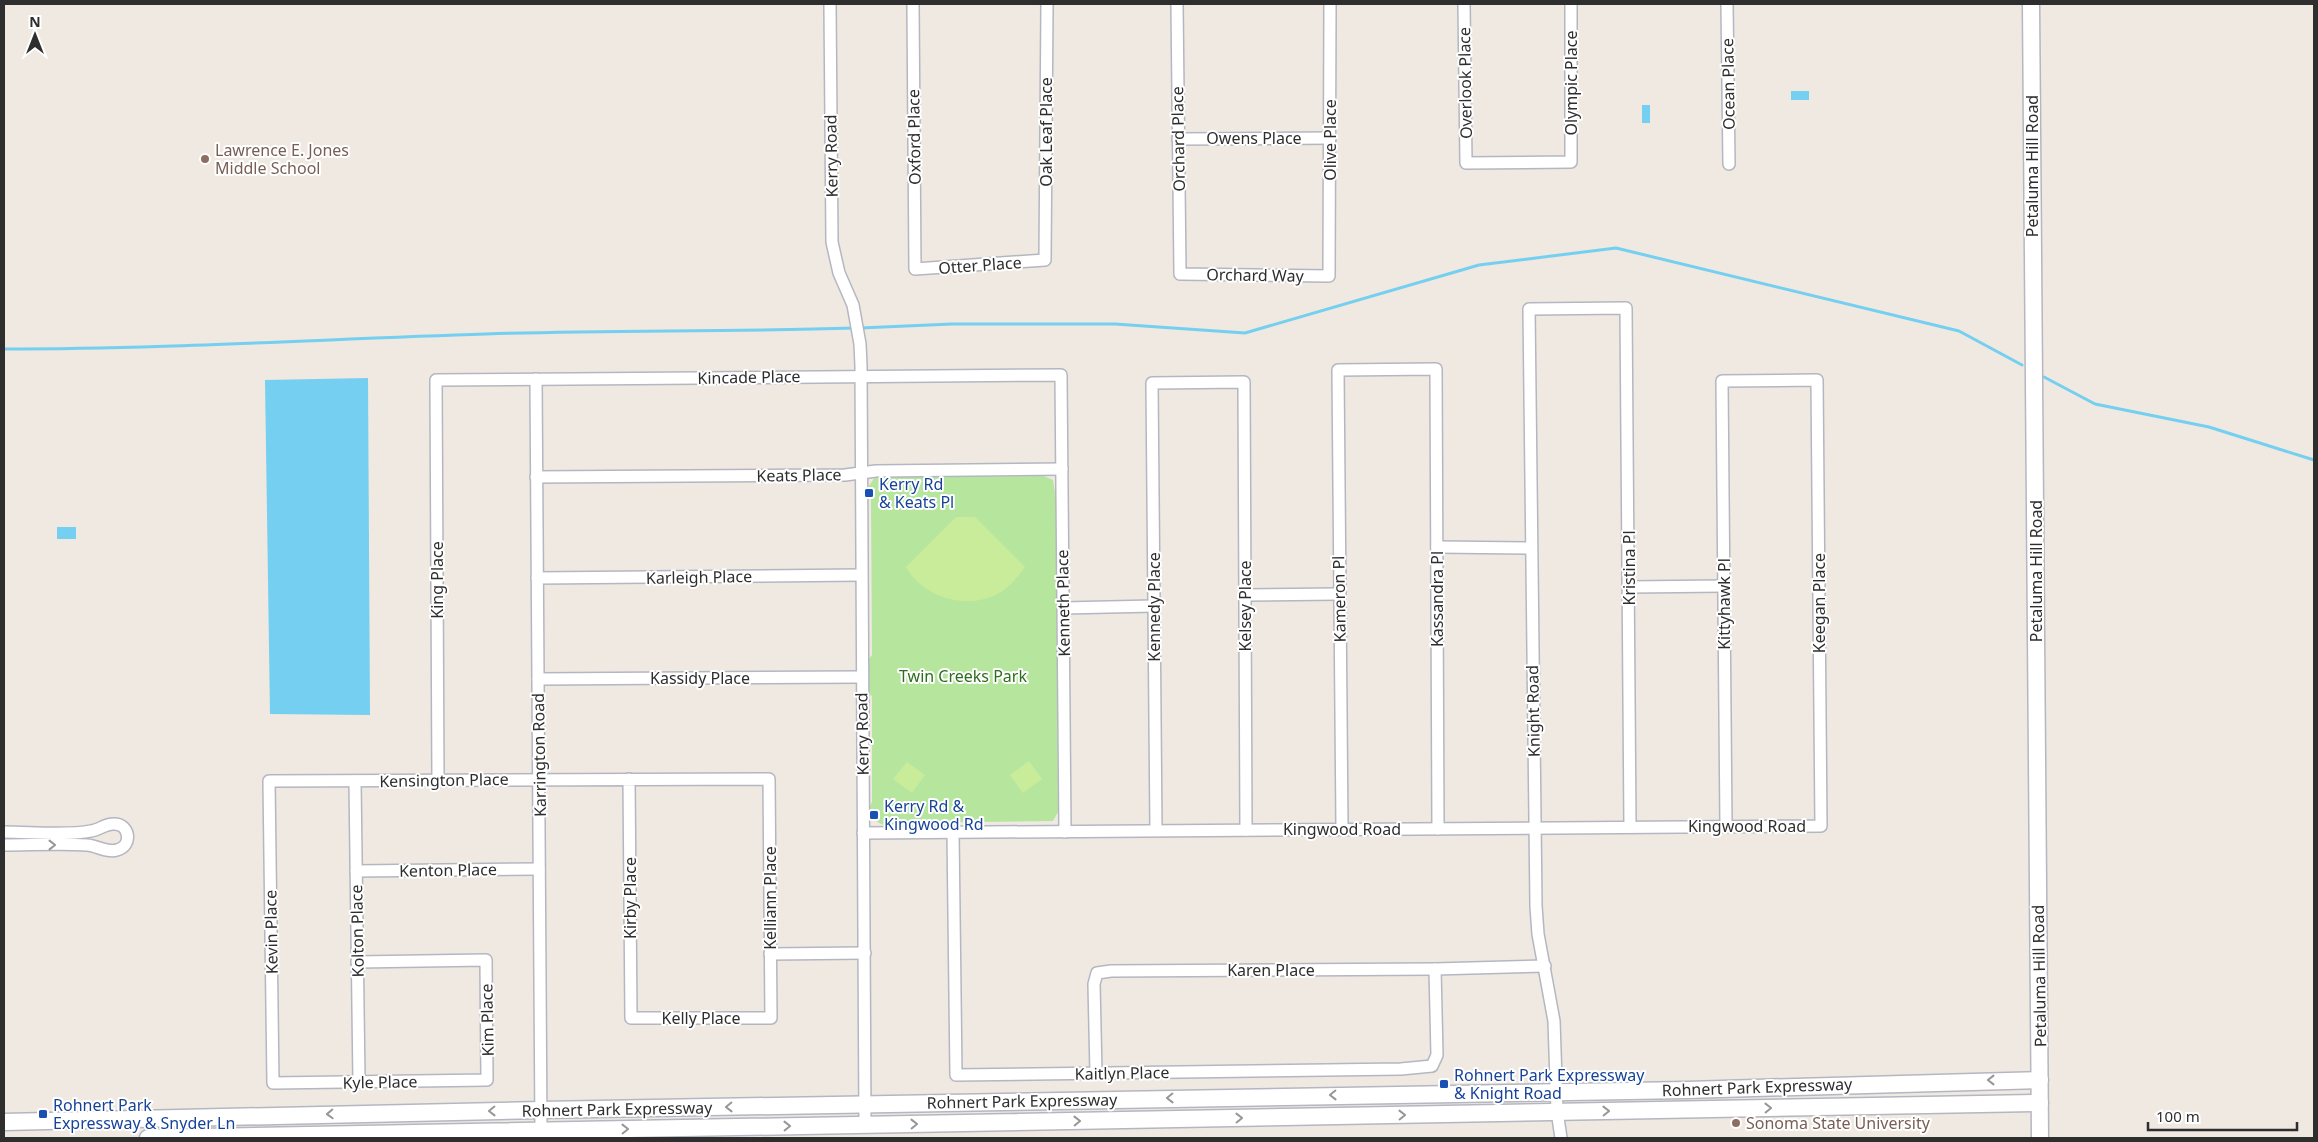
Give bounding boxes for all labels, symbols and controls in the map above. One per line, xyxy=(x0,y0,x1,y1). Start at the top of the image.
north arrow xyxy=(10,10,60,60)
text: N xyxy=(29,12,41,31)
street label: Overlook Place xyxy=(1453,27,1477,139)
street label: Olympic Place xyxy=(1560,30,1582,136)
street label: Ocean Place xyxy=(1716,38,1740,130)
street label: Oak Leaf Place xyxy=(1035,77,1057,187)
street label: Orchard Place xyxy=(1166,86,1190,192)
street label: Oxford Place xyxy=(902,89,926,185)
street label: Petaluma Hill Road xyxy=(2021,95,2043,237)
street label: Olive Place xyxy=(1319,99,1341,181)
street label: Kerry Road xyxy=(819,114,843,198)
street label: Owens Place xyxy=(1206,127,1302,149)
place label: Lawrence E. Jones Middle School xyxy=(215,139,349,179)
marker: Lawrence E. Jones Middle School xyxy=(199,153,211,165)
street label: Otter Place xyxy=(938,251,1022,279)
street label: Orchard Way xyxy=(1206,263,1305,287)
street label: Kincade Place xyxy=(697,365,801,389)
street label: Keats Place xyxy=(756,463,842,487)
place label: Kerry Rd & Keats Pl xyxy=(879,473,954,513)
marker: Kerry Rd & Keats Pl xyxy=(863,487,875,499)
street label: Petaluma Hill Road xyxy=(2025,500,2047,642)
street label: Kristina Pl xyxy=(1618,530,1640,606)
street label: King Place xyxy=(426,541,448,619)
street label: Kenneth Place xyxy=(1051,549,1075,657)
street label: Kassandra Pl xyxy=(1426,551,1448,647)
street label: Kennedy Place xyxy=(1143,552,1165,662)
street label: Keegan Place xyxy=(1808,553,1830,653)
street label: Kameron Pl xyxy=(1327,555,1351,643)
street label: Kittyhawk Pl xyxy=(1713,558,1735,650)
street label: Kelsey Place xyxy=(1234,560,1256,652)
street label: Karleigh Place xyxy=(646,565,752,589)
park label: Twin Creeks Park xyxy=(899,665,1027,687)
street label: Knight Road xyxy=(1521,665,1545,757)
street label: Kassidy Place xyxy=(650,667,750,689)
street label: Kerry Road xyxy=(850,692,874,776)
street label: Karrington Road xyxy=(527,693,551,817)
street label: Kensington Place xyxy=(379,768,509,792)
place label: Kerry Rd & Kingwood Rd xyxy=(884,795,984,835)
marker: Kerry Rd & Kingwood Rd xyxy=(868,809,880,821)
street label: Kingwood Road xyxy=(1688,815,1806,837)
street label: Kingwood Road xyxy=(1283,818,1401,840)
one-way arrow xyxy=(49,840,57,850)
street label: Kelliann Place xyxy=(759,846,781,950)
street label: Kirby Place xyxy=(619,857,641,939)
street label: Kenton Place xyxy=(399,858,497,882)
street label: Kolton Place xyxy=(345,884,369,978)
street label: Kevin Place xyxy=(259,890,283,974)
street label: Petaluma Hill Road xyxy=(2027,905,2051,1047)
street label: Karen Place xyxy=(1227,959,1315,981)
street label: Kim Place xyxy=(475,983,499,1057)
street label: Kelly Place xyxy=(662,1007,741,1029)
street label: Kaitlyn Place xyxy=(1075,1061,1169,1085)
place label: Rohnert Park Expressway & Knight Road xyxy=(1454,1064,1645,1104)
street label: Kyle Place xyxy=(342,1070,418,1094)
street label: Rohnert Park Expressway xyxy=(1661,1073,1853,1101)
one-way arrow xyxy=(1987,1075,1994,1085)
marker: Rohnert Park Expressway & Knight Road xyxy=(1438,1078,1450,1090)
street label: Rohnert Park Expressway xyxy=(927,1088,1118,1114)
one-way arrow xyxy=(1328,1090,1336,1101)
one-way arrow xyxy=(1166,1093,1174,1103)
place label: Rohnert Park Expressway & Snyder Ln xyxy=(53,1094,235,1134)
street label: Rohnert Park Expressway xyxy=(522,1096,713,1122)
scale bar xyxy=(2148,1100,2297,1132)
one-way arrow xyxy=(725,1101,733,1112)
one-way arrow xyxy=(1764,1103,1772,1113)
one-way arrow xyxy=(1602,1105,1610,1116)
one-way arrow xyxy=(488,1106,496,1116)
text: 100 m xyxy=(2156,1106,2200,1126)
marker: Rohnert Park Expressway & Snyder Ln xyxy=(37,1108,49,1120)
one-way arrow xyxy=(326,1109,334,1120)
one-way arrow xyxy=(1398,1110,1406,1120)
place label: Sonoma State University xyxy=(1746,1112,1931,1134)
one-way arrow xyxy=(1236,1113,1243,1123)
one-way arrow xyxy=(1073,1116,1081,1126)
marker: Sonoma State University xyxy=(1730,1117,1742,1129)
one-way arrow xyxy=(910,1119,918,1129)
one-way arrow xyxy=(784,1121,792,1131)
one-way arrow xyxy=(622,1124,629,1134)

